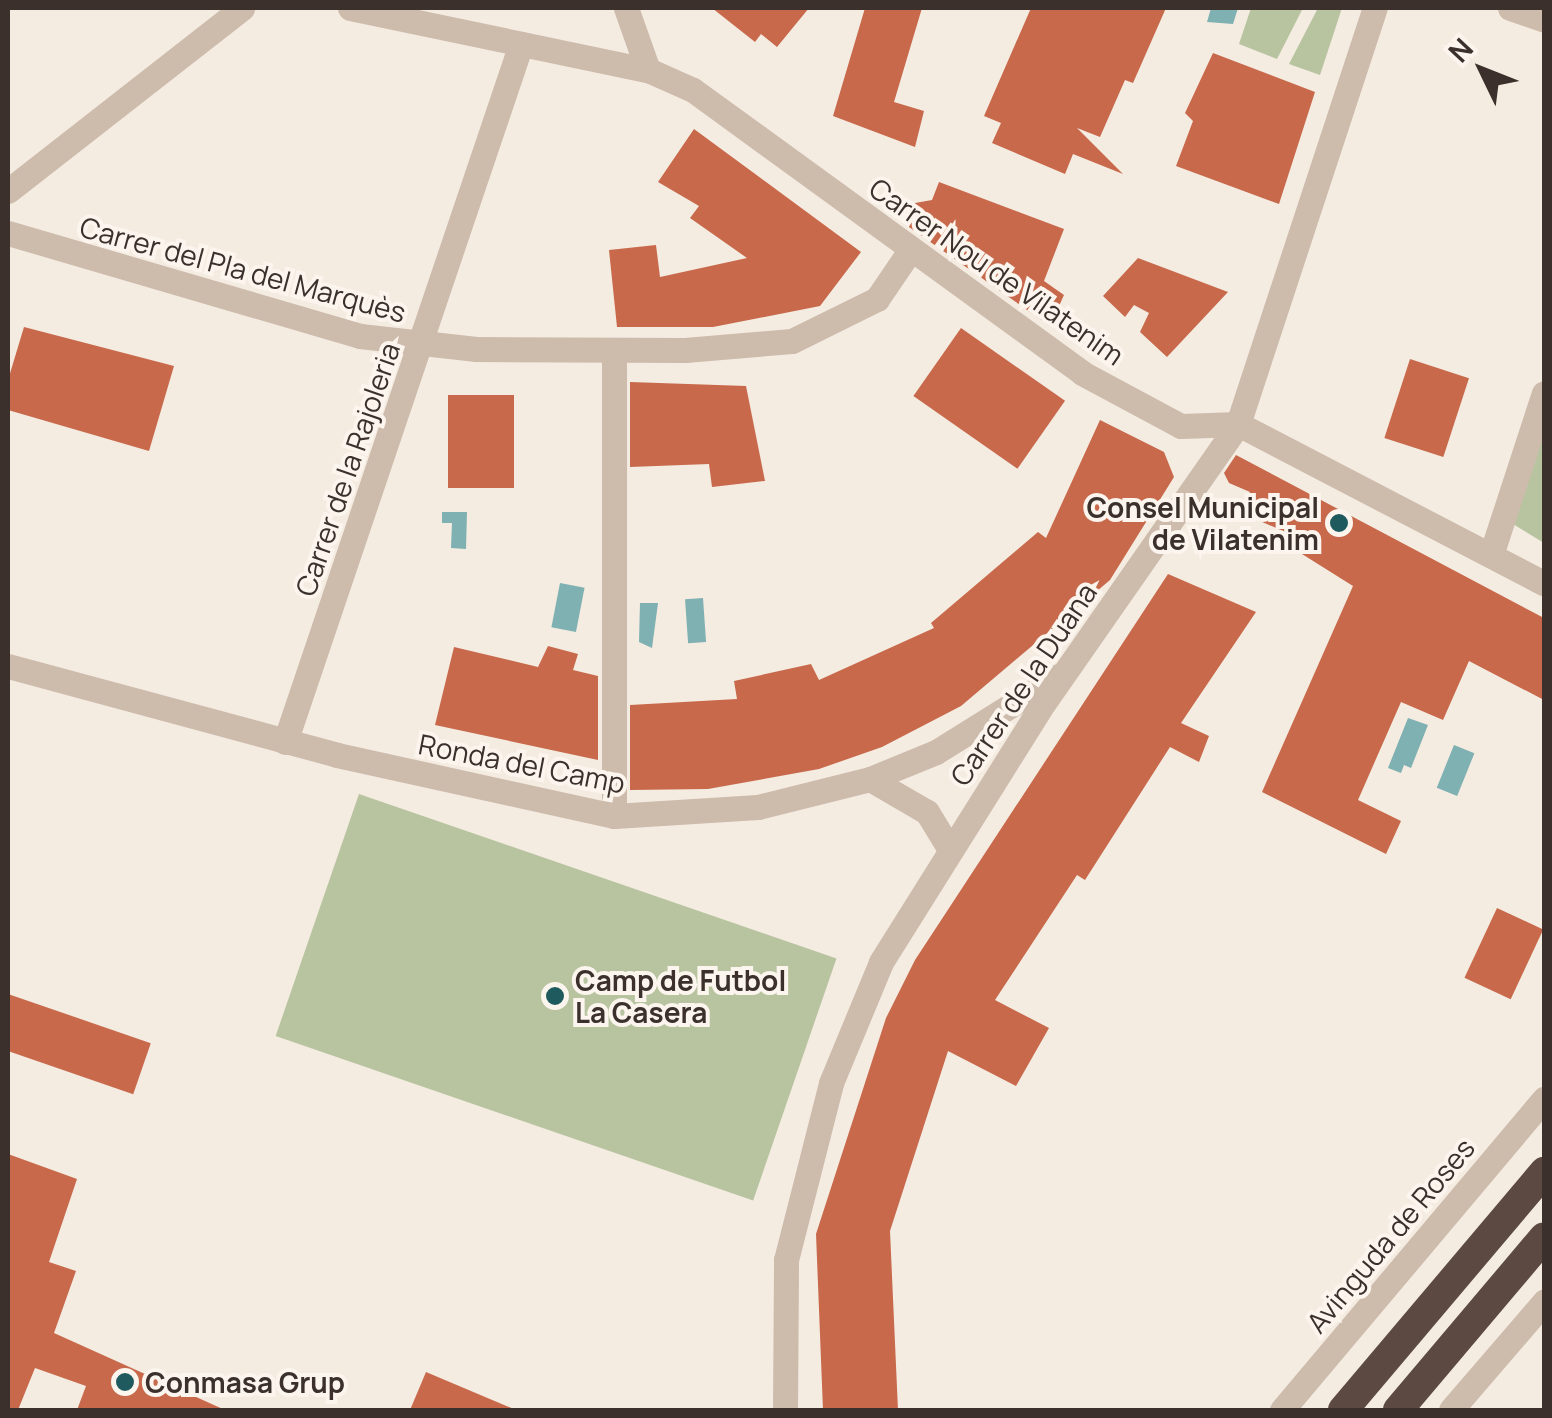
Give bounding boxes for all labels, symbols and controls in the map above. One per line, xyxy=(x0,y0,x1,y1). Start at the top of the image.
north arrow xyxy=(1432,20,1532,120)
text: N xyxy=(1439,29,1481,70)
street label: Carrer Nou de Vilatenim xyxy=(863,170,1131,372)
street label: Carrer del Pla del Marquès xyxy=(76,209,410,329)
street label: Carrer de la Rajoleria xyxy=(288,338,406,600)
place label: Consel Municipal de Vilatenim xyxy=(1086,490,1319,556)
marker: Consel Municipal de Vilatenim xyxy=(1328,512,1350,534)
street label: Carrer de la Duana xyxy=(943,576,1103,792)
street label: Ronda del Camp xyxy=(416,727,628,799)
place label: Camp de Futbol La Casera xyxy=(575,963,786,1029)
marker: Camp de Futbol La Casera xyxy=(544,985,566,1007)
street label: Avinguda de Roses xyxy=(1299,1131,1481,1339)
place label: Conmasa Grup xyxy=(145,1365,345,1399)
marker: Conmasa Grup xyxy=(114,1371,136,1393)

